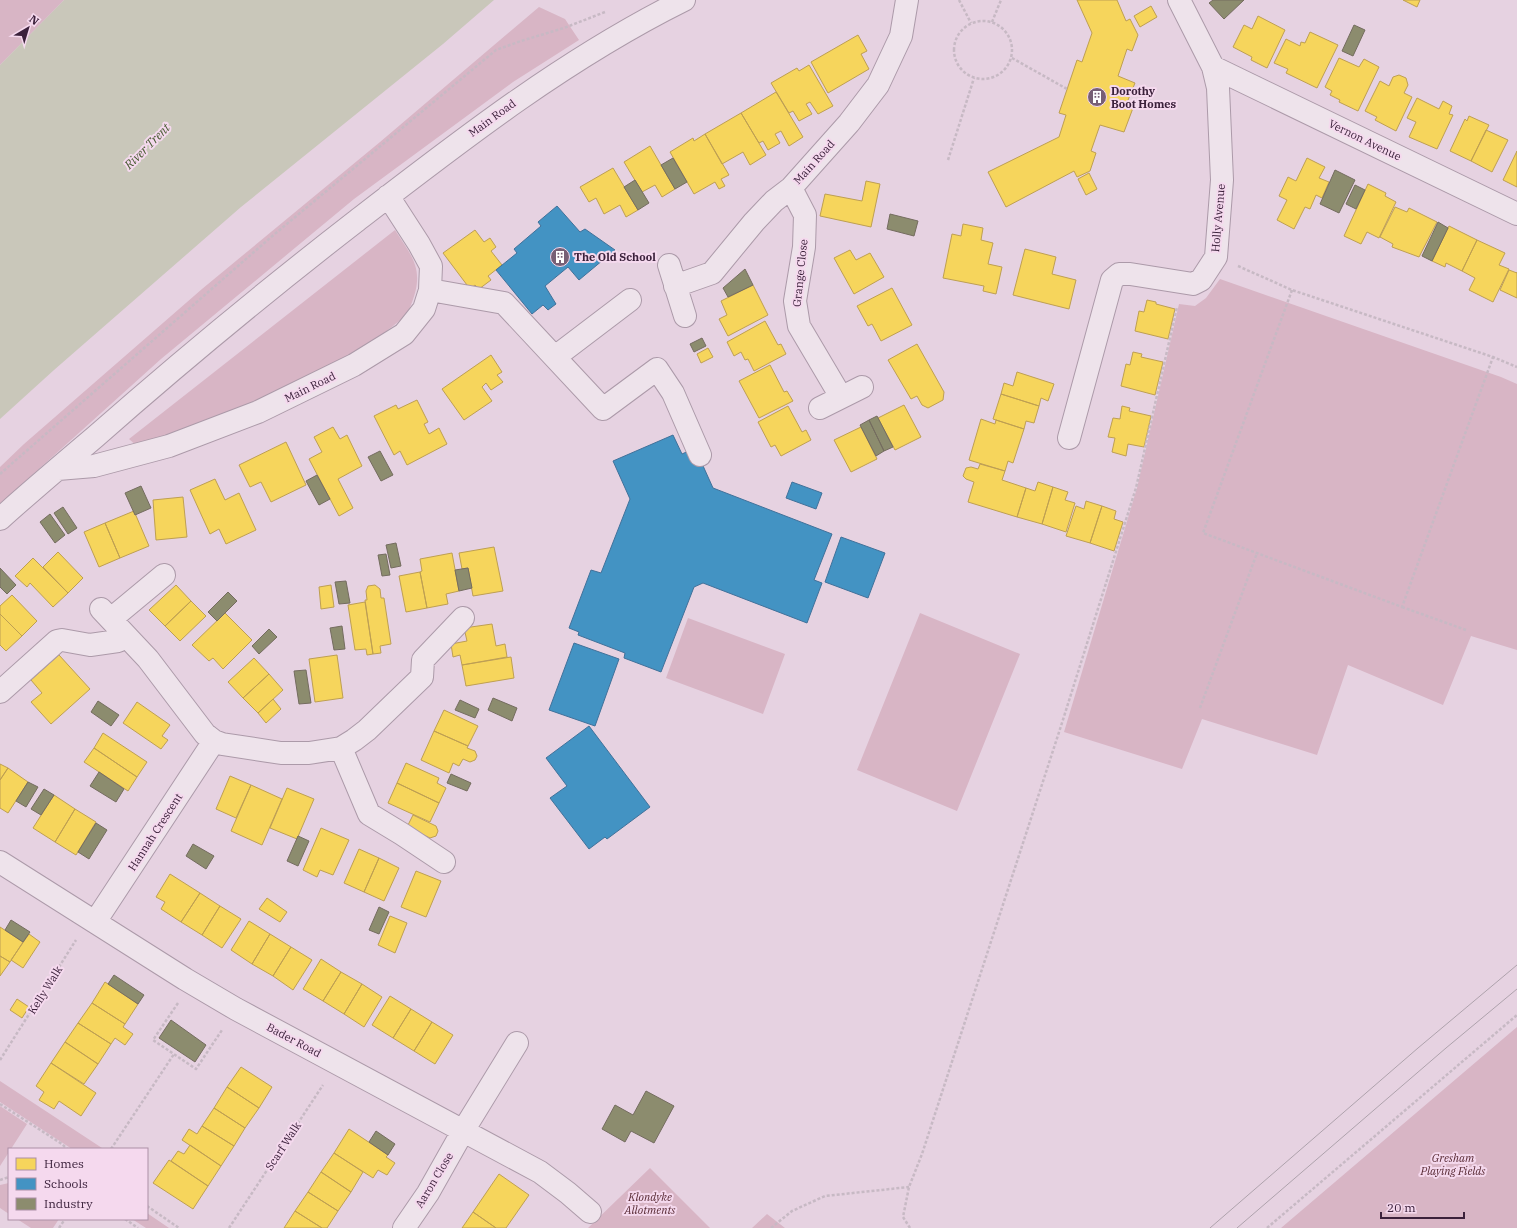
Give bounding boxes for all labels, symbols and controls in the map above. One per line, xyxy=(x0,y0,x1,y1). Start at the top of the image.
north arrow xyxy=(8,8,48,48)
text: N xyxy=(26,12,42,28)
place label: Dorothy Boot Homes xyxy=(1111,84,1177,111)
building icon: Dorothy Boot Homes xyxy=(1086,86,1108,108)
street label: Main Road xyxy=(466,96,519,140)
street label: Vernon Avenue xyxy=(1326,116,1404,164)
water label: River Trent xyxy=(120,120,173,173)
street label: Main Road xyxy=(790,137,838,187)
street label: Holly Avenue xyxy=(1208,183,1228,253)
street label: Grange Close xyxy=(789,238,811,308)
building icon: The Old School xyxy=(549,246,571,268)
place label: The Old School xyxy=(574,250,656,264)
street label: Main Road xyxy=(282,369,338,405)
street label: Hannah Crescent xyxy=(125,791,185,873)
street label: Kelly Walk xyxy=(25,963,66,1017)
street label: Bader Road xyxy=(264,1020,324,1060)
street label: Scarf Walk xyxy=(262,1119,304,1173)
legend xyxy=(8,1148,148,1220)
street label: Aaron Close xyxy=(412,1150,456,1210)
park label: Gresham Playing Fields xyxy=(1420,1151,1486,1178)
text: Homes xyxy=(44,1156,84,1171)
text: Schools xyxy=(44,1176,88,1191)
park label: Klondyke Allotments xyxy=(624,1190,676,1217)
scale bar xyxy=(1381,1194,1464,1220)
text: Industry xyxy=(44,1196,93,1211)
text: 20 m xyxy=(1387,1200,1416,1215)

